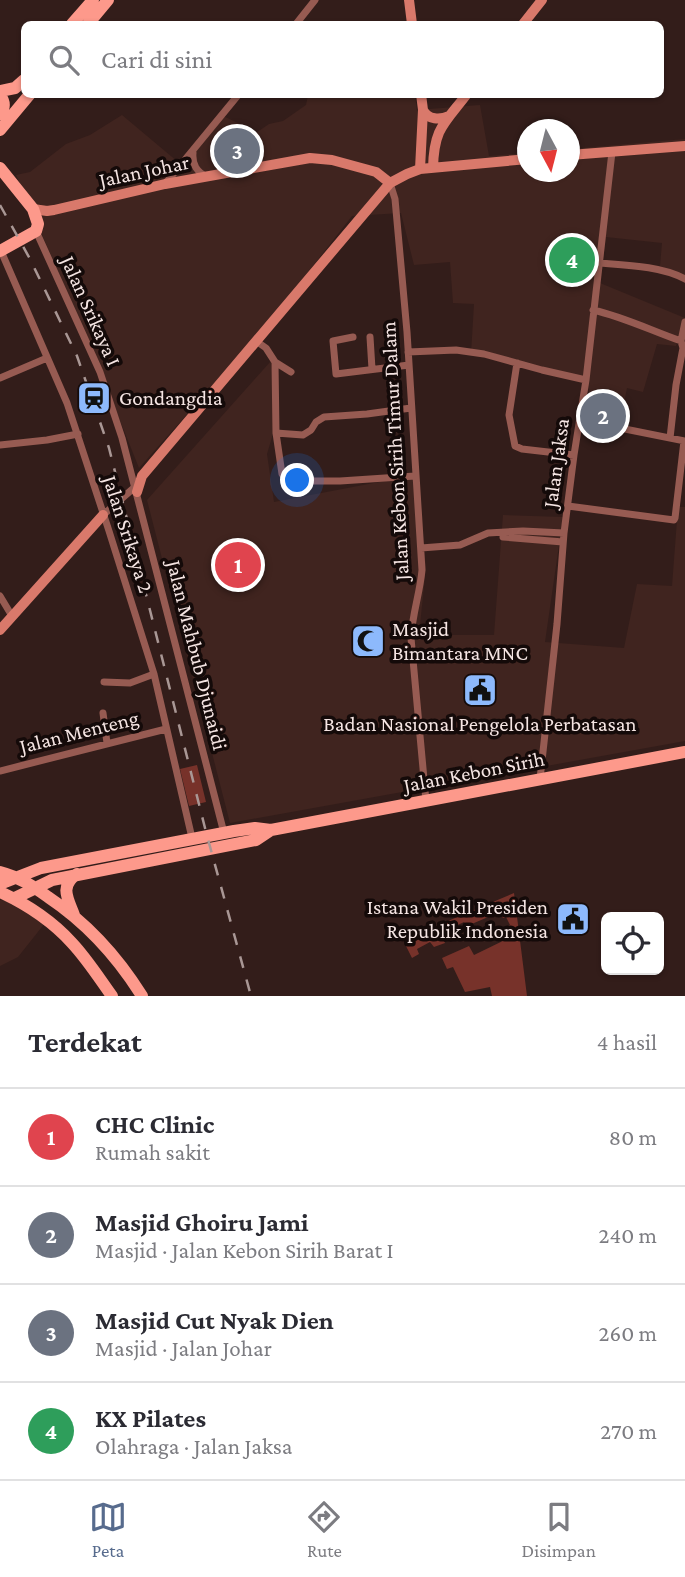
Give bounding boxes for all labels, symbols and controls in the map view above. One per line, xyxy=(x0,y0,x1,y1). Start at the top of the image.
search box xyxy=(21,21,664,98)
icon: search xyxy=(45,41,83,79)
text: Cari di sini xyxy=(101,45,212,74)
north arrow xyxy=(517,119,580,182)
pin: 3 xyxy=(214,125,260,177)
street label: Jalan Johar xyxy=(95,150,192,193)
pin: 4 xyxy=(549,234,595,286)
street label: Jalan Srikaya I xyxy=(55,250,126,370)
street label: Jalan Kebon Sirih Timur Dalam xyxy=(376,321,414,583)
station icon: Gondangdia xyxy=(75,379,113,417)
place label: Gondangdia xyxy=(119,386,223,410)
pin: 2 xyxy=(580,390,626,442)
street label: Jalan Jaksa xyxy=(538,416,574,511)
your location xyxy=(280,463,314,497)
street label: Jalan Srikaya 2 xyxy=(97,470,158,596)
pin: 1 xyxy=(215,539,261,591)
street label: Jalan Mahbub Djunaidi xyxy=(161,556,232,753)
place label: Masjid Bimantara MNC xyxy=(392,617,528,665)
mosque icon: Masjid Bimantara MNC xyxy=(349,622,387,660)
public building icon: Badan Nasional Pengelola Perbatasan xyxy=(461,671,499,709)
street label: Jalan Menteng xyxy=(15,706,141,759)
place label: Badan Nasional Pengelola Perbatasan xyxy=(323,712,637,736)
street label: Jalan Kebon Sirih xyxy=(399,747,547,798)
place label: Istana Wakil Presiden Republik Indonesia xyxy=(367,895,548,943)
public building icon: Istana Wakil Presiden Republik Indonesia xyxy=(554,900,592,938)
map controls xyxy=(601,912,664,975)
button: locate xyxy=(601,912,664,975)
text: Terdekat xyxy=(28,1025,142,1058)
text: 4 hasil xyxy=(597,1029,657,1055)
text: CHC Clinic xyxy=(95,1110,214,1139)
text: 1 xyxy=(47,1124,55,1150)
text: 80 m xyxy=(609,1124,657,1150)
text: Rumah sakit xyxy=(95,1139,210,1165)
text: Masjid Ghoiru Jami xyxy=(95,1208,309,1237)
text: 2 xyxy=(45,1222,57,1248)
text: 240 m xyxy=(598,1222,657,1248)
text: Masjid · Jalan Kebon Sirih Barat I xyxy=(95,1237,393,1263)
text: Masjid Cut Nyak Dien xyxy=(95,1306,334,1335)
text: 3 xyxy=(45,1320,57,1346)
text: 260 m xyxy=(599,1320,657,1346)
text: Masjid · Jalan Johar xyxy=(95,1335,272,1361)
text: KX Pilates xyxy=(95,1404,206,1433)
text: 4 xyxy=(45,1418,57,1444)
text: 270 m xyxy=(600,1418,657,1444)
text: Olahraga · Jalan Jaksa xyxy=(95,1433,292,1459)
tab: Peta xyxy=(89,1498,127,1561)
tab: Rute xyxy=(305,1498,343,1561)
tab: Disimpan xyxy=(522,1498,596,1561)

